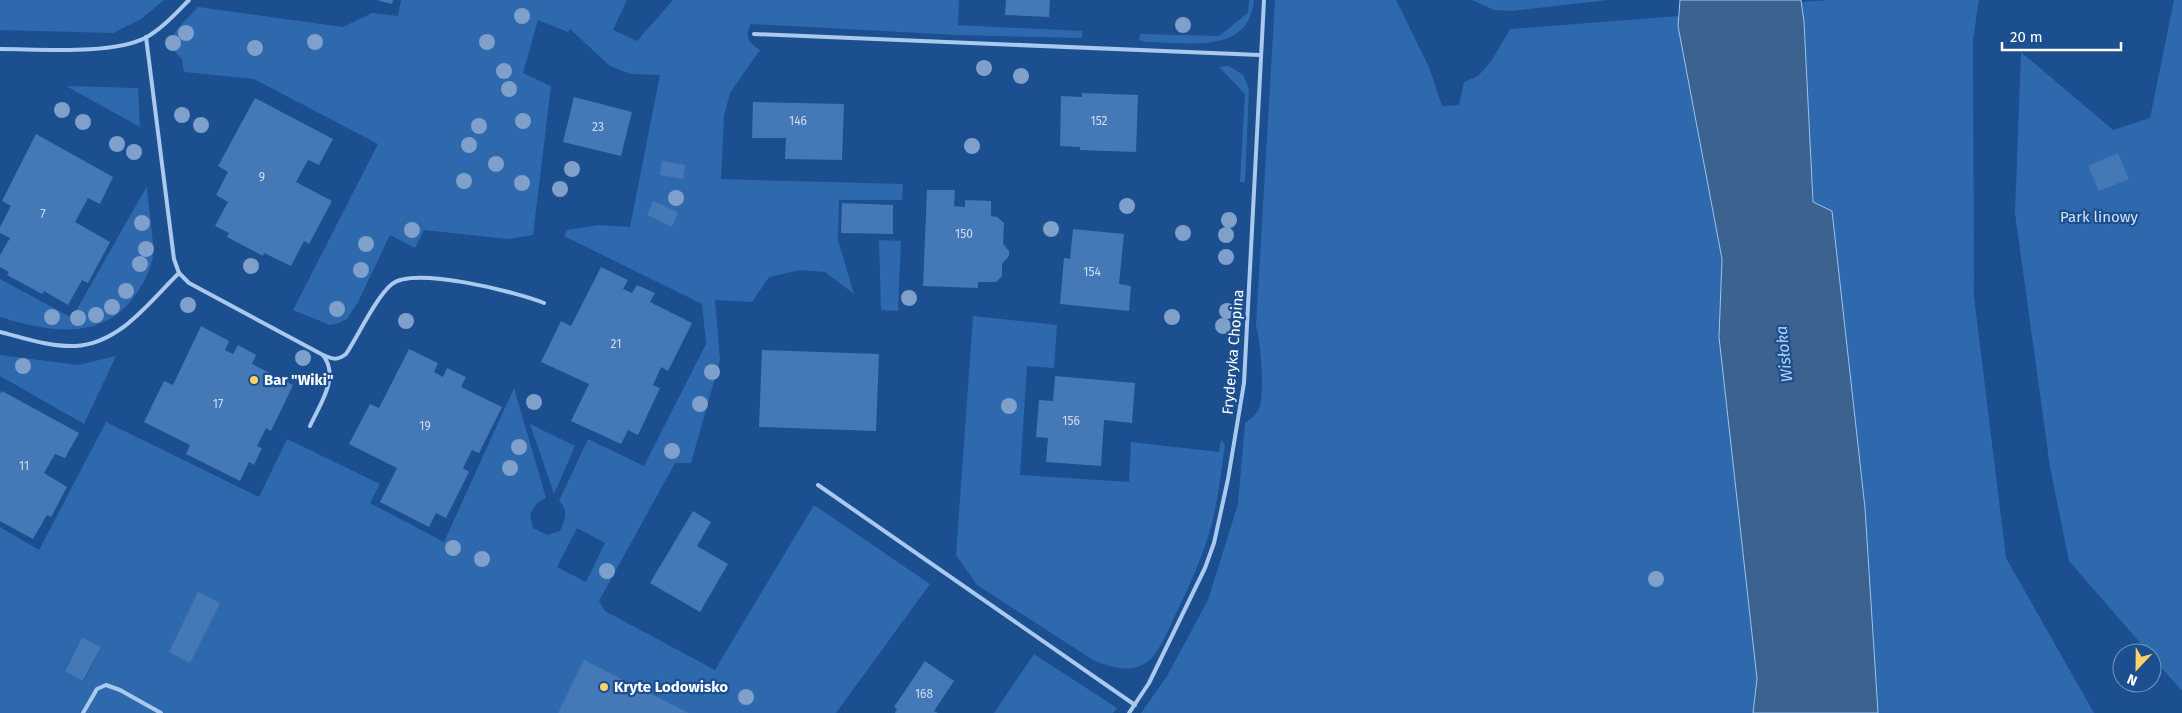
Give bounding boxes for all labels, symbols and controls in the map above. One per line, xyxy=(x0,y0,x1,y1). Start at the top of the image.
scale bar xyxy=(2002,20,2121,52)
text: 20 m xyxy=(2010,28,2043,46)
house number: 146 xyxy=(789,114,807,128)
house number: 152 xyxy=(1090,114,1108,128)
house number: 23 xyxy=(592,120,604,134)
house number: 9 xyxy=(259,170,265,184)
house number: 7 xyxy=(40,207,46,221)
park label: Park linowy xyxy=(2060,208,2139,226)
house number: 150 xyxy=(955,227,973,241)
house number: 154 xyxy=(1083,265,1101,279)
street label: Fryderyka Chopina xyxy=(1219,289,1247,415)
water label: Wisłoka xyxy=(1772,325,1796,383)
house number: 21 xyxy=(611,337,621,351)
place label: Bar "Wiki" xyxy=(264,371,334,389)
marker: Bar "Wiki" xyxy=(248,374,260,386)
house number: 17 xyxy=(213,397,223,411)
house number: 156 xyxy=(1062,414,1080,428)
house number: 19 xyxy=(419,419,431,433)
house number: 11 xyxy=(19,459,29,473)
north arrow xyxy=(2112,643,2162,693)
text: N xyxy=(2125,670,2140,689)
place label: Kryte Lodowisko xyxy=(614,678,728,696)
marker: Kryte Lodowisko xyxy=(598,681,610,693)
house number: 168 xyxy=(915,687,933,701)

